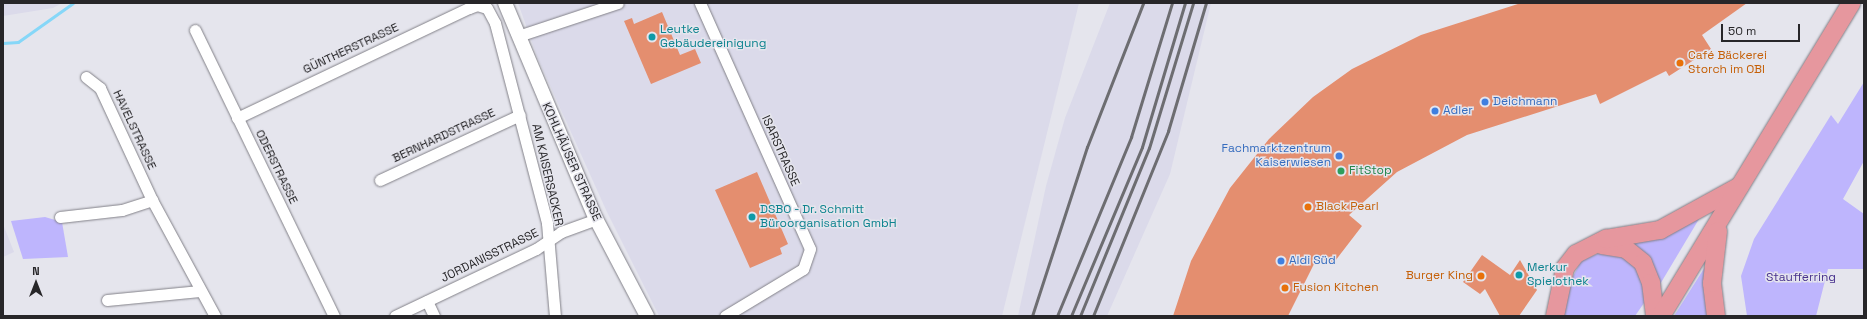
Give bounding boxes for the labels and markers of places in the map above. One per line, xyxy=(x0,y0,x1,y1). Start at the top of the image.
place label: Leutke Gebäudereinigung xyxy=(660,23,766,51)
marker: Leutke Gebäudereinigung xyxy=(647,32,657,42)
place label: Café Bäckerei Storch im OBI xyxy=(1688,49,1767,77)
marker: Café Bäckerei Storch im OBI xyxy=(1675,58,1685,68)
place label: Deichmann xyxy=(1493,95,1557,109)
marker: Deichmann xyxy=(1480,97,1490,107)
place label: Adler xyxy=(1443,104,1473,118)
marker: Adler xyxy=(1430,106,1440,116)
place label: Fachmarktzentrum Kaiserwiesen xyxy=(1222,142,1331,170)
marker: Fachmarktzentrum Kaiserwiesen xyxy=(1334,151,1344,161)
place label: FitStop xyxy=(1349,164,1392,178)
marker: FitStop xyxy=(1336,166,1346,176)
place label: Black Pearl xyxy=(1316,200,1379,214)
marker: Black Pearl xyxy=(1303,202,1313,212)
place label: DSBO - Dr. Schmitt Büroorganisation GmbH xyxy=(760,203,897,231)
marker: DSBO - Dr. Schmitt Büroorganisation GmbH xyxy=(747,212,757,222)
place label: Aldi Süd xyxy=(1289,254,1336,268)
marker: Aldi Süd xyxy=(1276,256,1286,266)
place label: Merkur Spielothek xyxy=(1527,261,1589,289)
place label: Burger King xyxy=(1406,269,1473,283)
marker: Merkur Spielothek xyxy=(1514,270,1524,280)
marker: Burger King xyxy=(1476,271,1486,281)
place label: Fusion Kitchen xyxy=(1293,281,1378,295)
marker: Fusion Kitchen xyxy=(1280,283,1290,293)

